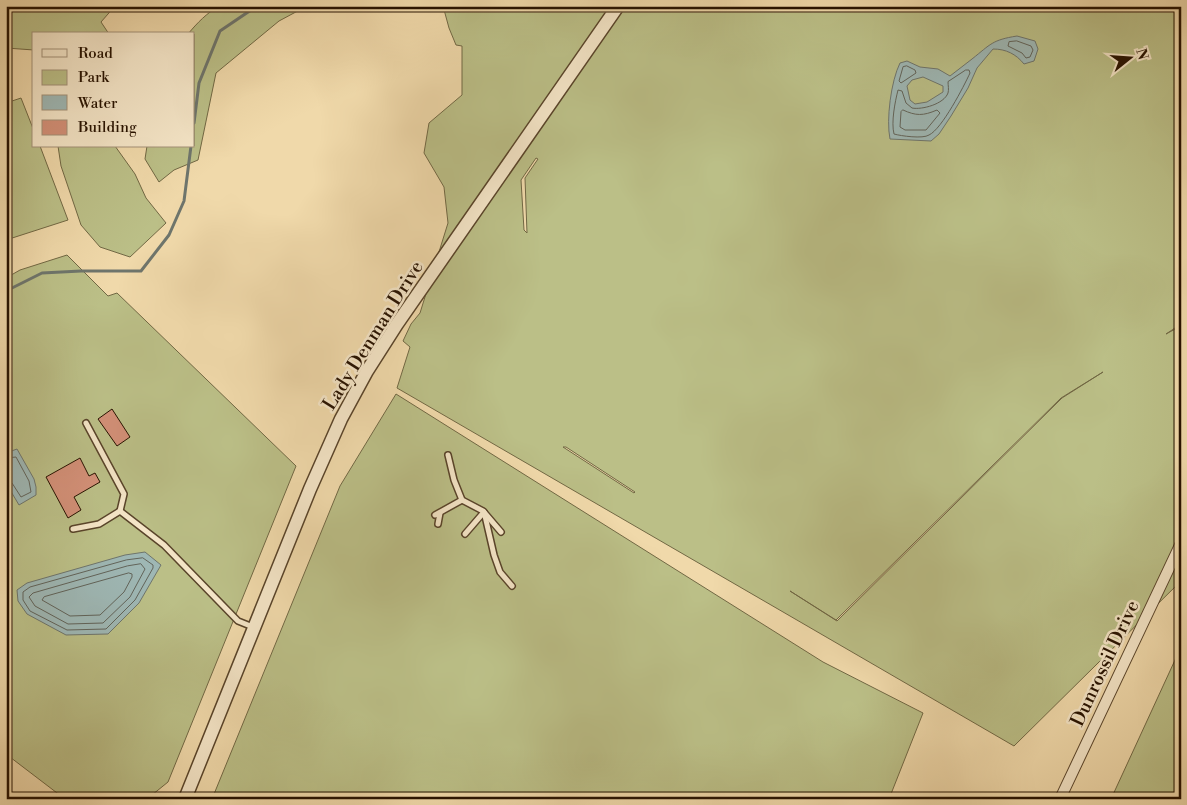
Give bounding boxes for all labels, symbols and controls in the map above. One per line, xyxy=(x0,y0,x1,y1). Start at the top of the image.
legend xyxy=(32,32,195,148)
north arrow xyxy=(1104,32,1154,82)
text: Road xyxy=(78,44,113,63)
text: N xyxy=(1131,47,1152,62)
text: Park xyxy=(78,68,110,87)
text: Water xyxy=(77,94,118,113)
text: Building xyxy=(77,118,137,137)
street label: Lady Denman Drive xyxy=(317,256,429,415)
street label: Dunrossil Drive xyxy=(1065,597,1145,730)

